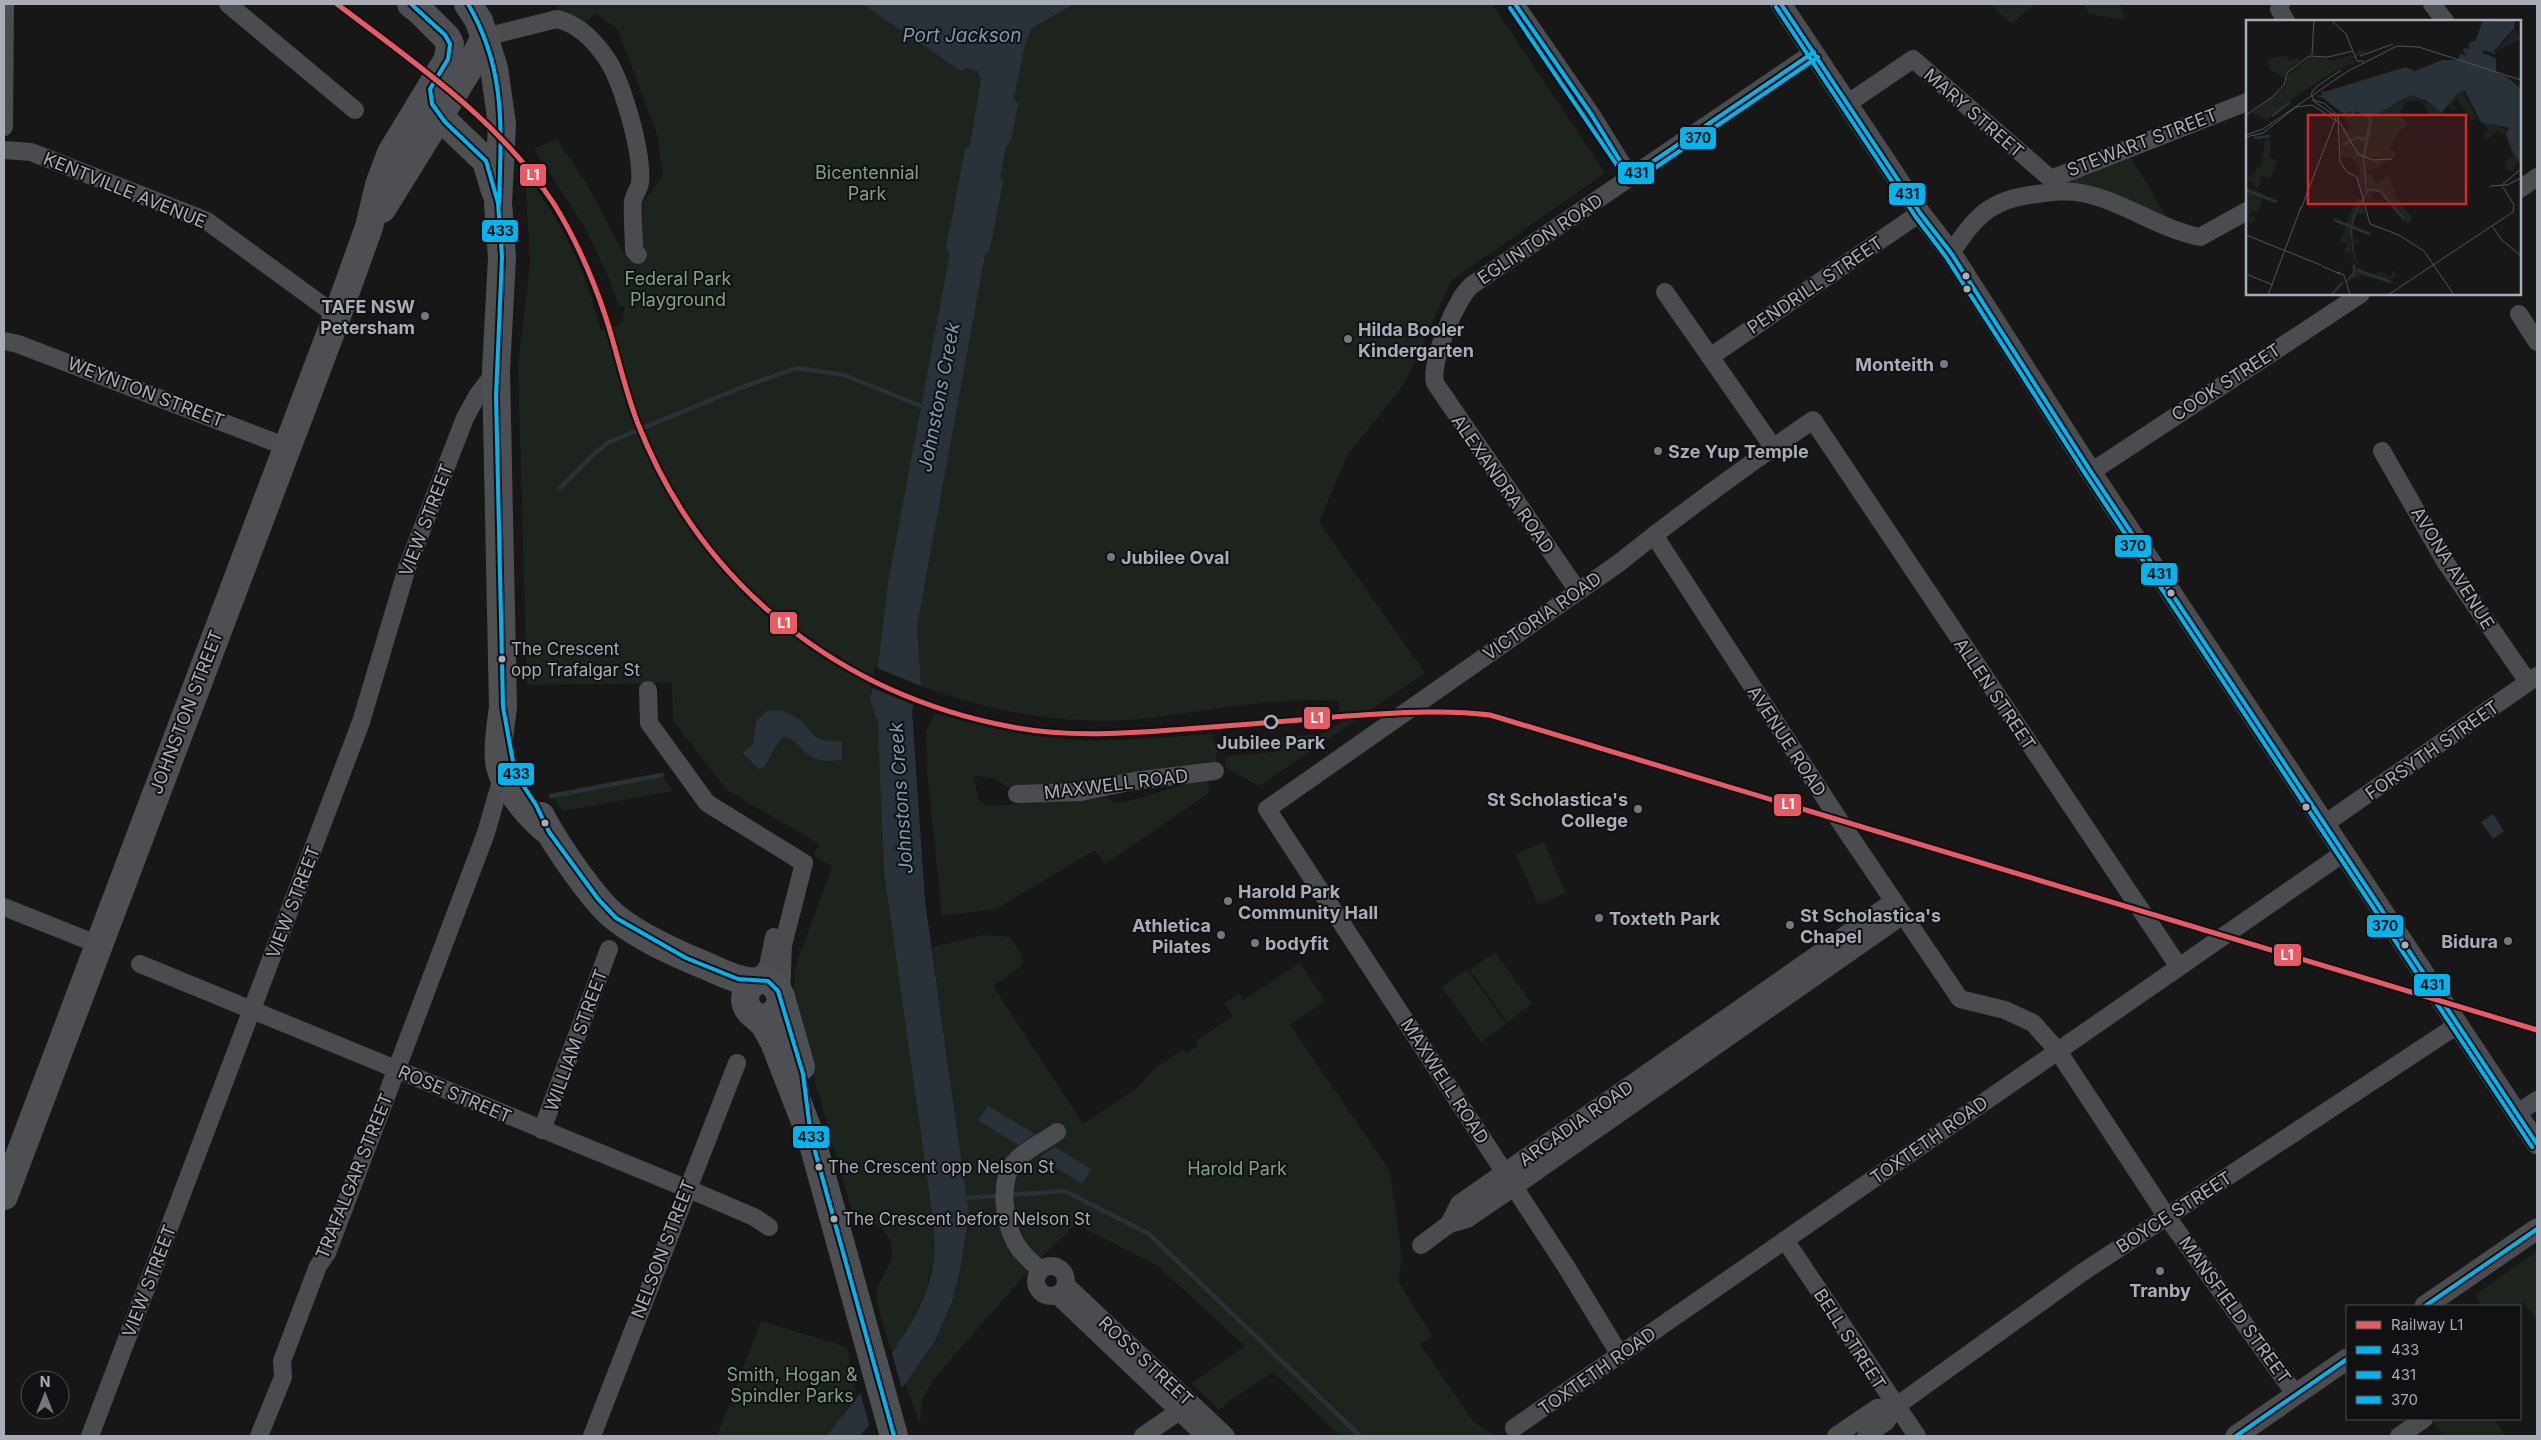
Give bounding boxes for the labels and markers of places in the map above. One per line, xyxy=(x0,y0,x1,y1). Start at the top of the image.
unlabelled marker xyxy=(1961,271,1971,281)
unlabelled marker xyxy=(1962,284,1972,294)
place label: TAFE NSW Petersham xyxy=(320,296,415,338)
marker: TAFE NSW Petersham xyxy=(419,310,431,322)
place label: Hilda Booler Kindergarten xyxy=(1358,319,1474,361)
marker: Hilda Booler Kindergarten xyxy=(1342,333,1354,345)
place label: Monteith xyxy=(1855,354,1934,375)
marker: Monteith xyxy=(1938,358,1950,370)
place label: Sze Yup Temple xyxy=(1668,441,1809,462)
marker: Sze Yup Temple xyxy=(1652,445,1664,457)
place label: Jubilee Oval xyxy=(1121,547,1229,568)
marker: Jubilee Oval xyxy=(1105,551,1117,563)
unlabelled marker xyxy=(2166,588,2176,598)
place label: The Crescent opp Trafalgar St xyxy=(511,639,640,680)
marker: The Crescent opp Trafalgar St xyxy=(497,654,507,664)
marker: Jubilee Park xyxy=(1264,715,1278,729)
place label: Jubilee Park xyxy=(1217,732,1326,753)
place label: St Scholastica's College xyxy=(1487,789,1628,831)
unlabelled marker xyxy=(2301,802,2311,812)
marker: St Scholastica's College xyxy=(1632,803,1644,815)
unlabelled marker xyxy=(540,818,550,828)
place label: Harold Park Community Hall xyxy=(1238,881,1378,923)
marker: Harold Park Community Hall xyxy=(1222,895,1234,907)
place label: St Scholastica's Chapel xyxy=(1800,905,1941,947)
place label: Toxteth Park xyxy=(1609,908,1721,929)
marker: Toxteth Park xyxy=(1593,912,1605,924)
place label: Athletica Pilates xyxy=(1132,915,1211,957)
marker: St Scholastica's Chapel xyxy=(1784,919,1796,931)
marker: Athletica Pilates xyxy=(1215,929,1227,941)
place label: Bidura xyxy=(2441,931,2498,952)
place label: bodyfit xyxy=(1265,933,1329,954)
marker: Bidura xyxy=(2502,935,2514,947)
marker: bodyfit xyxy=(1249,937,1261,949)
unlabelled marker xyxy=(2400,940,2410,950)
place label: The Crescent opp Nelson St xyxy=(828,1157,1055,1177)
marker: The Crescent opp Nelson St xyxy=(814,1162,824,1172)
place label: The Crescent before Nelson St xyxy=(843,1209,1091,1229)
marker: The Crescent before Nelson St xyxy=(829,1214,839,1224)
marker: Tranby xyxy=(2154,1265,2166,1277)
place label: Tranby xyxy=(2129,1280,2191,1301)

